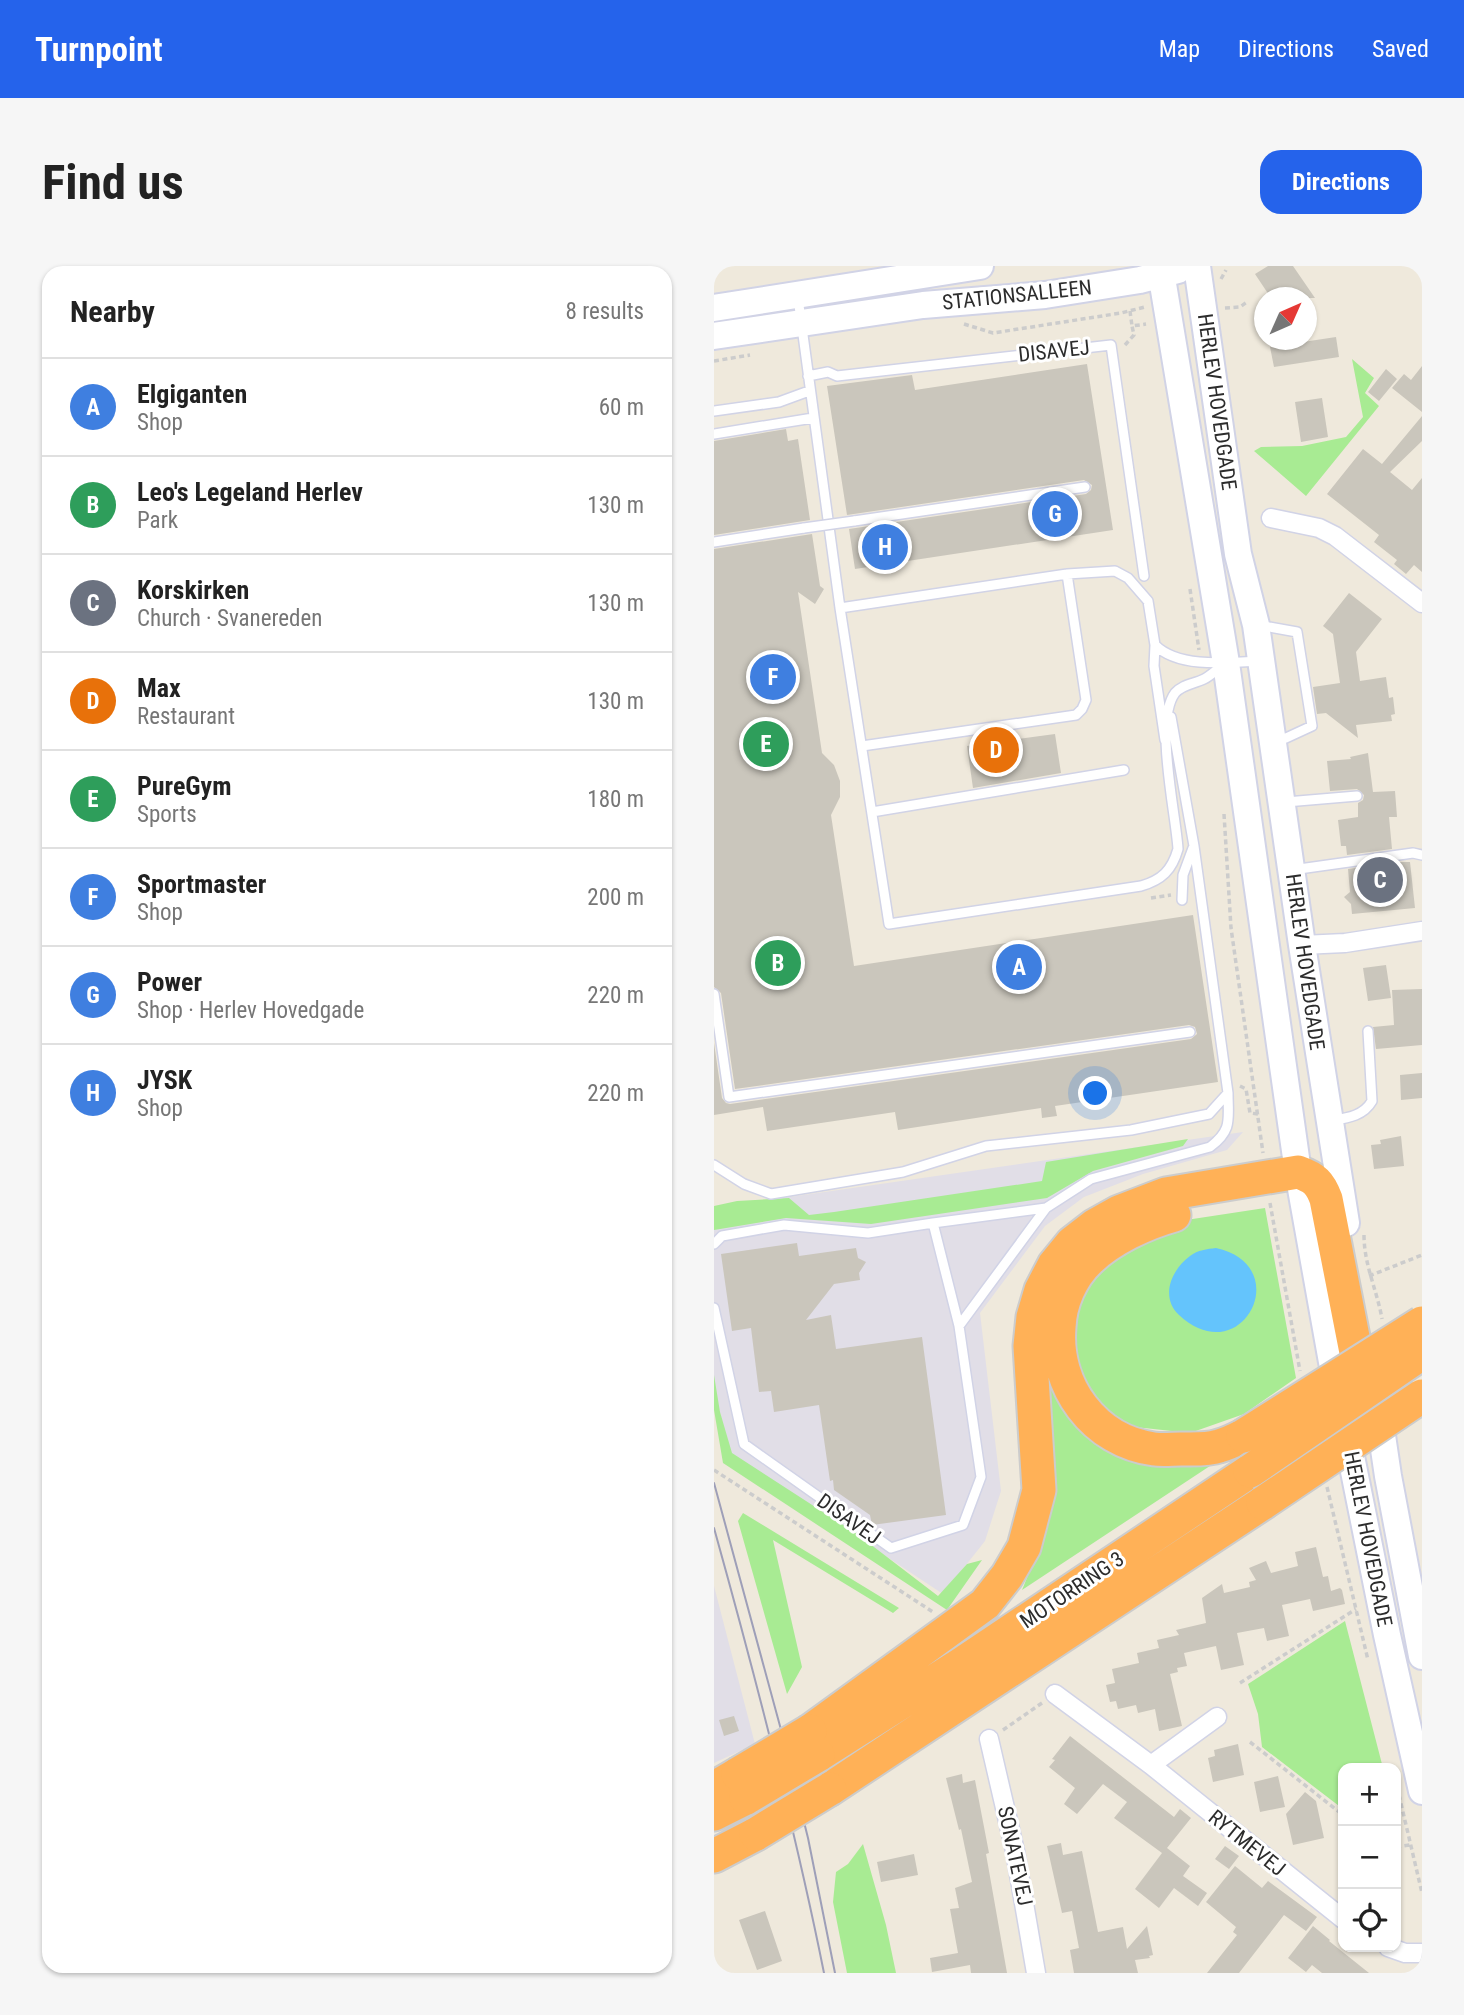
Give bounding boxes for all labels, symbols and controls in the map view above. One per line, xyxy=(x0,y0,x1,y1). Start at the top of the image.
text: Turnpoint xyxy=(35,30,163,69)
text: Map xyxy=(1159,35,1200,63)
text: Directions xyxy=(1238,35,1334,63)
text: Saved xyxy=(1372,35,1429,63)
button: Directions xyxy=(1260,150,1422,214)
text: Find us xyxy=(42,154,184,211)
street label: STATIONSALLEEN xyxy=(941,275,1093,315)
north arrow xyxy=(1254,287,1317,350)
text: Nearby xyxy=(70,294,155,329)
text: 8 results xyxy=(566,298,644,325)
street label: HERLEV HOVEDGADE xyxy=(1193,312,1241,492)
street label: DISAVEJ xyxy=(1017,335,1091,367)
text: Elgiganten xyxy=(137,379,247,409)
text: A xyxy=(86,394,100,421)
text: 60 m xyxy=(599,394,644,421)
text: Shop xyxy=(137,409,183,436)
text: Leo's Legeland Herlev xyxy=(137,477,363,507)
pin: G xyxy=(1032,488,1078,540)
text: B xyxy=(87,492,99,519)
text: 130 m xyxy=(587,492,644,519)
text: Park xyxy=(137,507,178,534)
pin: H xyxy=(862,521,908,573)
text: Korskirken xyxy=(137,575,249,605)
text: C xyxy=(86,590,100,617)
text: 130 m xyxy=(587,590,644,617)
text: Church · Svanereden xyxy=(137,605,322,632)
pin: F xyxy=(750,651,796,703)
text: Max xyxy=(137,673,181,703)
text: D xyxy=(87,688,100,715)
text: 130 m xyxy=(587,688,644,715)
text: Restaurant xyxy=(137,703,235,730)
pin: E xyxy=(743,718,789,770)
pin: D xyxy=(973,724,1019,776)
text: PureGym xyxy=(137,771,231,801)
text: E xyxy=(87,786,99,813)
text: 180 m xyxy=(587,786,644,813)
text: Sports xyxy=(137,801,197,828)
pin: C xyxy=(1357,854,1403,906)
text: Sportmaster xyxy=(137,869,266,899)
street label: HERLEV HOVEDGADE xyxy=(1281,872,1329,1052)
text: F xyxy=(88,884,98,911)
text: 200 m xyxy=(587,884,644,911)
text: Shop xyxy=(137,899,183,926)
pin: B xyxy=(755,937,801,989)
pin: A xyxy=(996,941,1042,993)
text: Power xyxy=(137,967,202,997)
text: G xyxy=(86,982,100,1009)
text: 220 m xyxy=(587,982,644,1009)
text: Shop · Herlev Hovedgade xyxy=(137,997,364,1024)
text: JYSK xyxy=(137,1065,192,1095)
your location xyxy=(1078,1076,1112,1110)
text: H xyxy=(86,1080,100,1107)
text: 220 m xyxy=(587,1080,644,1107)
text: Shop xyxy=(137,1095,183,1122)
street label: HERLEV HOVEDGADE xyxy=(1339,1449,1397,1629)
street label: DISAVEJ xyxy=(813,1489,885,1549)
street label: MOTORRING 3 xyxy=(1016,1547,1128,1633)
map controls xyxy=(1338,1763,1401,1952)
button: + xyxy=(1338,1763,1401,1826)
street label: SONATEVEJ xyxy=(993,1804,1037,1908)
street label: RYTMEVEJ xyxy=(1204,1805,1290,1881)
button: − xyxy=(1338,1826,1401,1889)
button: locate xyxy=(1338,1889,1401,1952)

